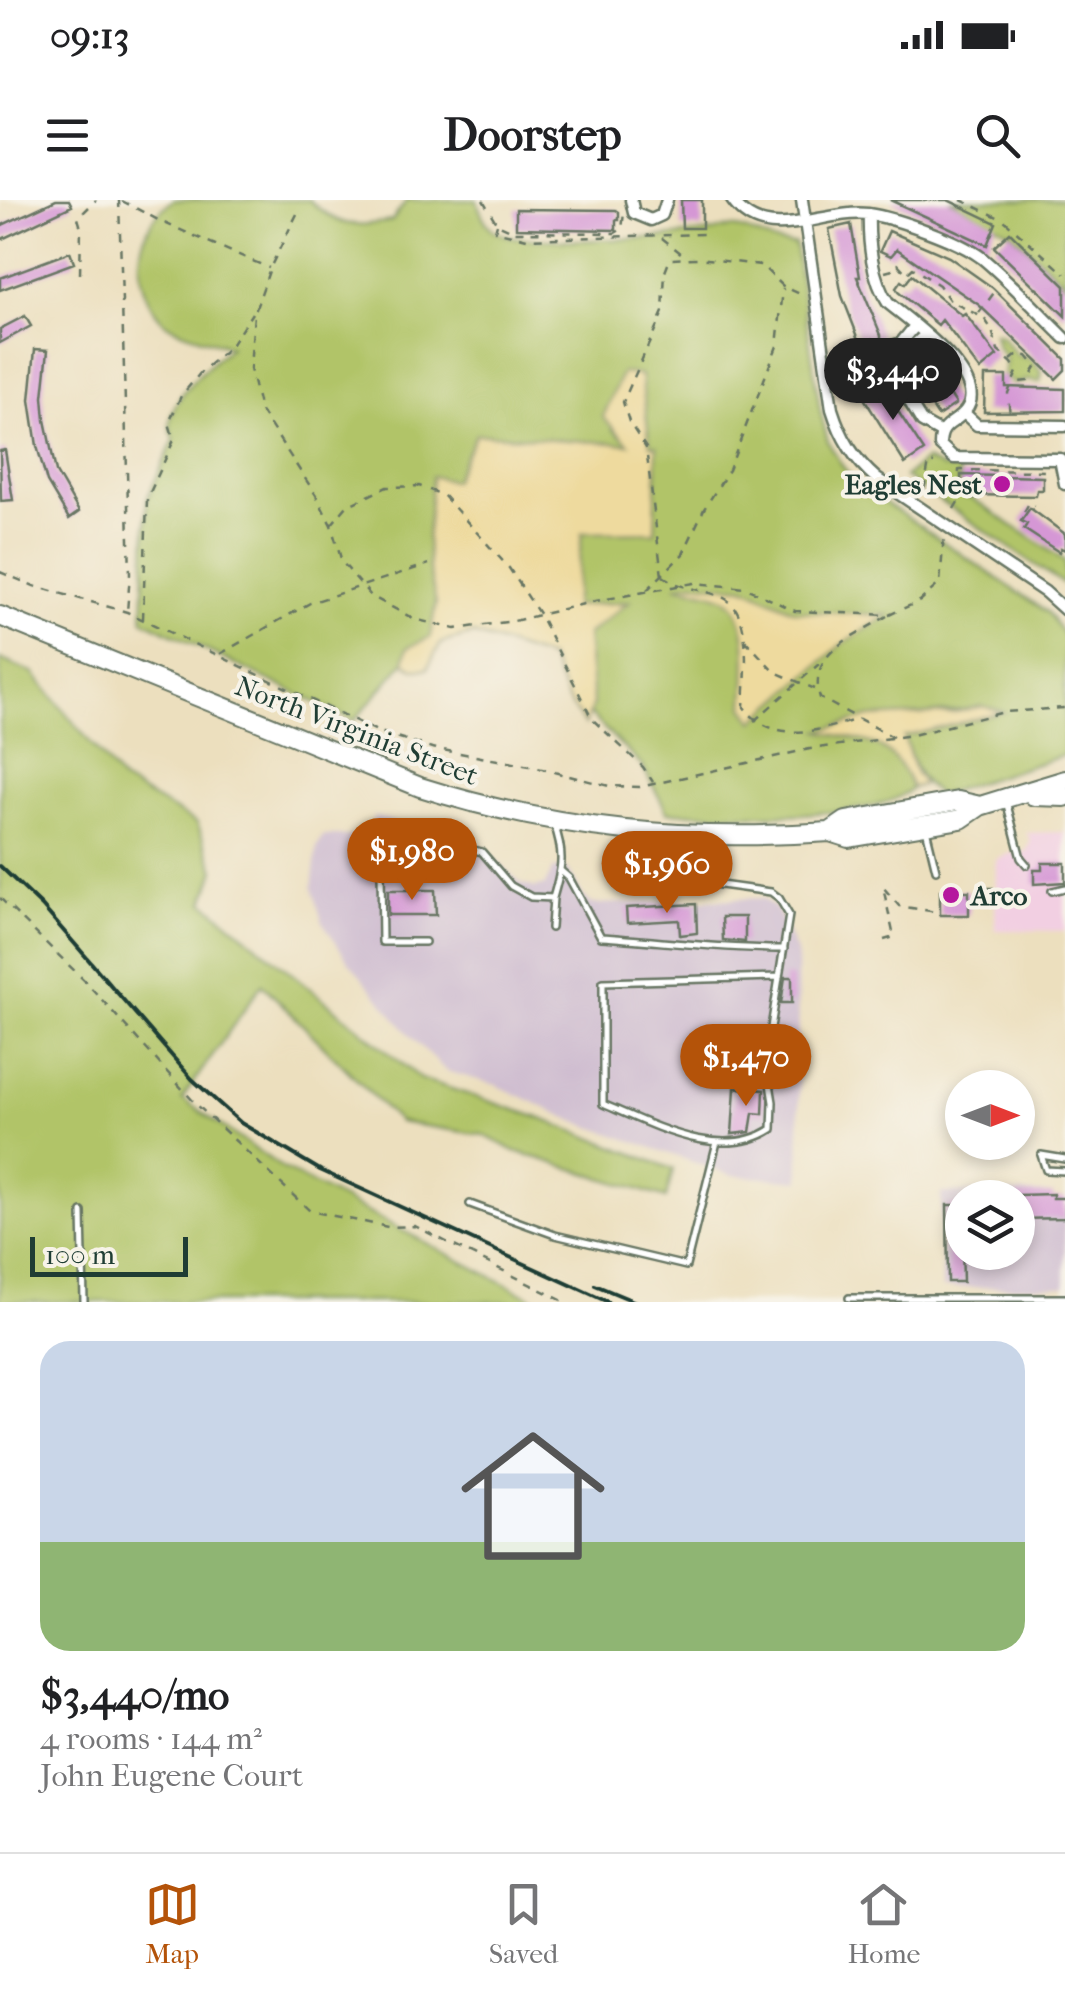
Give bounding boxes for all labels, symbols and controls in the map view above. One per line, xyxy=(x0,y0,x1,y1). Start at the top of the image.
text: 09:13 xyxy=(50,13,129,58)
icon: menu xyxy=(40,108,95,163)
icon: search xyxy=(970,108,1025,163)
text: Doorstep xyxy=(443,109,622,162)
pin: $3,440 xyxy=(812,338,974,423)
text: $3,440 xyxy=(846,352,940,389)
place label: Eagles Nest xyxy=(844,468,983,501)
marker: Eagles Nest xyxy=(991,473,1013,495)
street label: North Virginia Street xyxy=(231,669,483,792)
pin: $1,980 xyxy=(331,818,493,903)
pin: $1,960 xyxy=(586,831,748,916)
text: $1,980 xyxy=(369,832,455,869)
text: $1,960 xyxy=(624,845,710,882)
place label: Arco xyxy=(969,879,1028,912)
marker: Arco xyxy=(940,884,962,906)
pin: $1,470 xyxy=(665,1024,827,1109)
text: $1,470 xyxy=(702,1038,790,1075)
north arrow xyxy=(945,1070,1035,1160)
map controls xyxy=(945,1070,1035,1270)
button: layers xyxy=(945,1180,1035,1270)
scale bar xyxy=(30,1232,188,1276)
text: 100 m xyxy=(45,1238,115,1271)
icon: home xyxy=(443,1406,623,1586)
text: $3,440/mo xyxy=(40,1671,229,1720)
text: 4 rooms · 144 m² xyxy=(40,1720,262,1757)
text: John Eugene Court xyxy=(40,1757,303,1794)
tab: Map xyxy=(145,1877,200,1970)
tab: Saved xyxy=(489,1877,558,1970)
tab: Home xyxy=(848,1877,920,1970)

